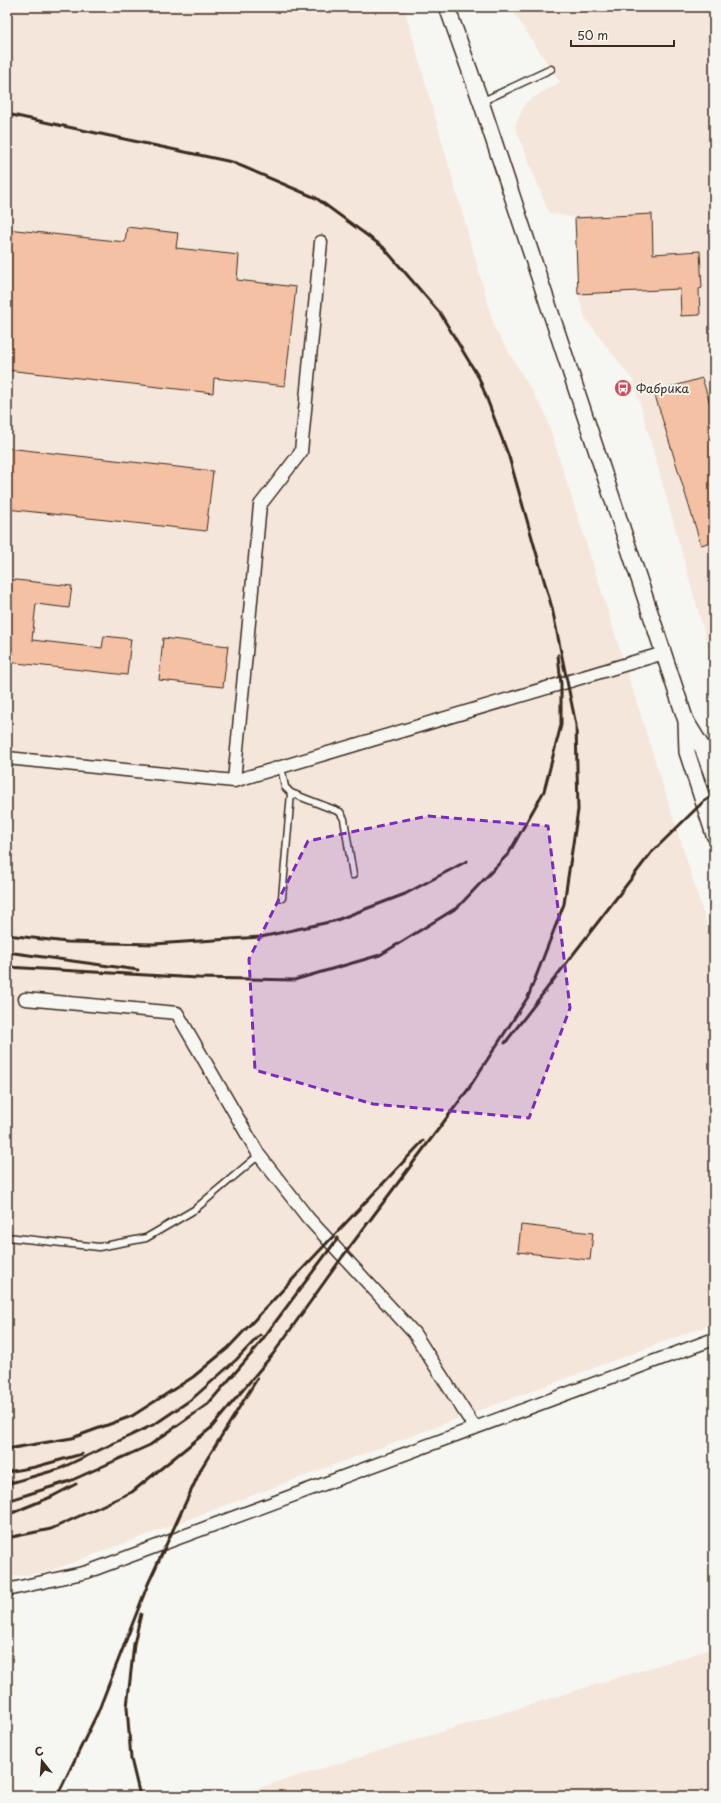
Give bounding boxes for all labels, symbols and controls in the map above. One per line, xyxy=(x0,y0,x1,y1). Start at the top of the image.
scale bar xyxy=(571,22,674,48)
text: 50 m xyxy=(577,26,608,44)
bus stop icon: Фабрика xyxy=(613,378,633,398)
place label: Фабрика xyxy=(636,379,689,397)
north arrow xyxy=(22,1741,62,1781)
text: С xyxy=(32,1742,45,1760)

